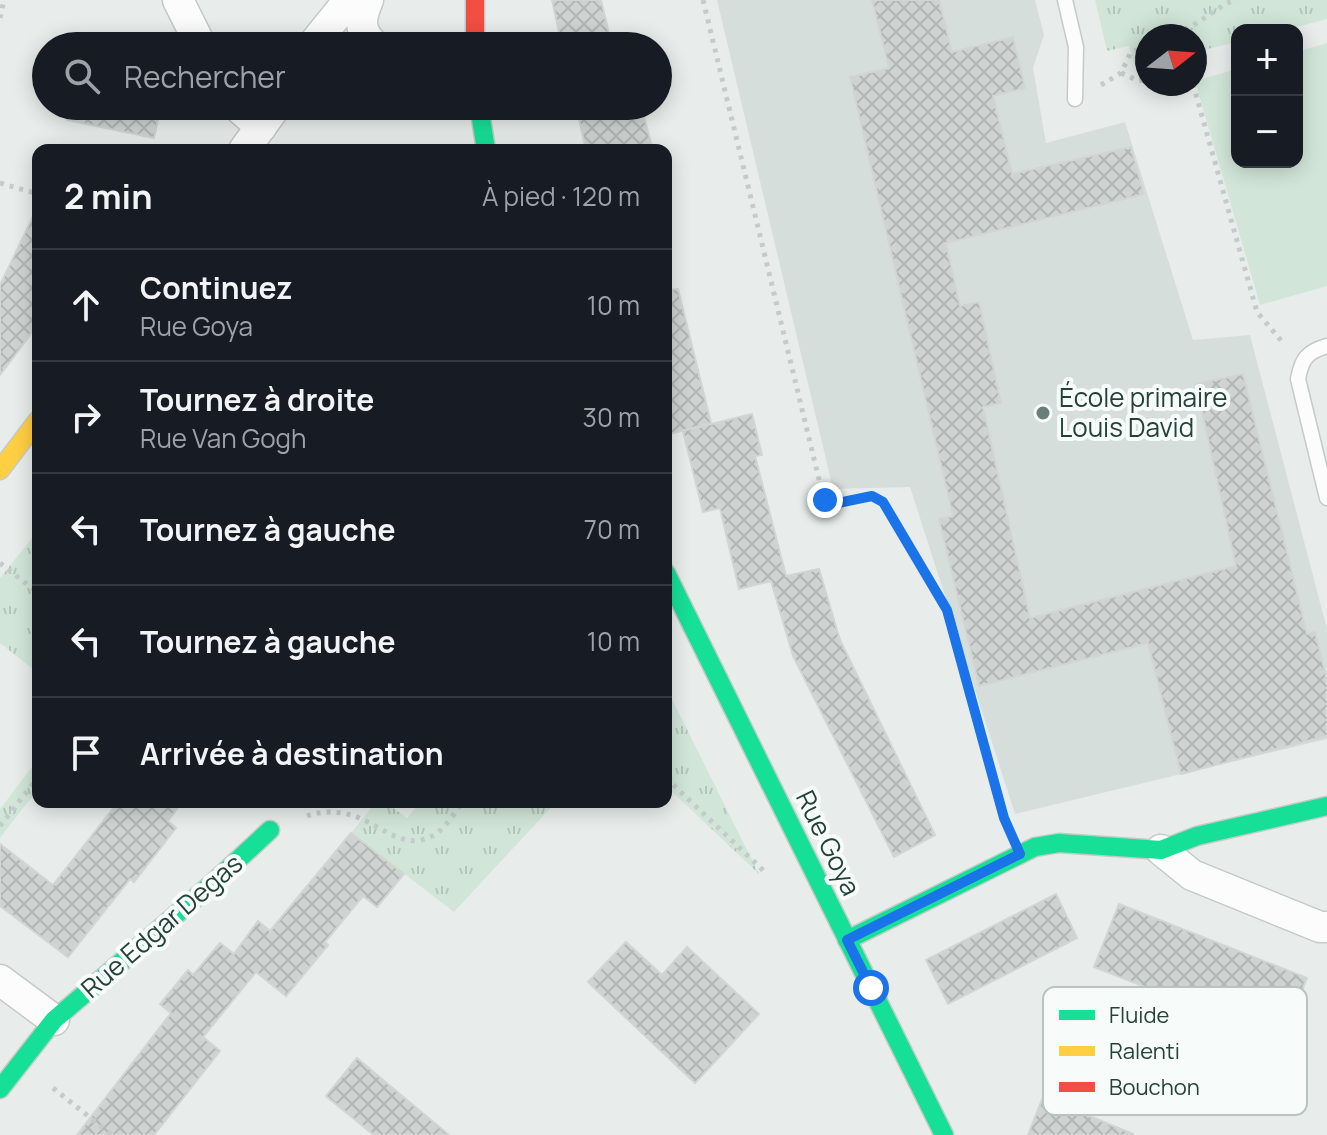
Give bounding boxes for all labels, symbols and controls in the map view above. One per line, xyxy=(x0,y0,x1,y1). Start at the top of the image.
north arrow xyxy=(1135,24,1207,96)
map controls xyxy=(1231,24,1303,168)
button: + xyxy=(1231,24,1303,96)
search box xyxy=(32,32,672,120)
icon: search xyxy=(60,54,104,98)
text: Rechercher xyxy=(124,56,286,97)
button: − xyxy=(1231,96,1303,168)
text: 2 min xyxy=(64,173,152,219)
text: À pied · 120 m xyxy=(482,178,640,214)
text: Continuez xyxy=(140,267,292,308)
icon: ahead xyxy=(64,283,108,327)
text: 10 m xyxy=(587,287,640,323)
text: Rue Goya xyxy=(140,308,253,344)
text: Tournez à droite xyxy=(140,379,374,420)
place label: École primaire Louis David xyxy=(1059,379,1227,445)
icon: right xyxy=(64,395,108,439)
text: 30 m xyxy=(583,399,640,435)
marker: École primaire Louis David xyxy=(1034,404,1052,422)
text: Rue Van Gogh xyxy=(140,420,306,456)
route end xyxy=(807,482,843,518)
icon: left xyxy=(64,507,108,551)
text: Tournez à gauche xyxy=(140,509,396,550)
text: 70 m xyxy=(584,511,640,547)
icon: left xyxy=(64,619,108,663)
text: Tournez à gauche xyxy=(140,621,396,662)
text: 10 m xyxy=(587,623,640,659)
icon: arrive xyxy=(64,731,108,775)
text: Arrivée à destination xyxy=(140,733,443,774)
street label: Rue Goya xyxy=(788,784,870,901)
street label: Rue Edgar Degas xyxy=(73,845,250,1005)
route start xyxy=(853,970,889,1006)
legend xyxy=(1043,987,1307,1115)
text: Fluide xyxy=(1109,1000,1169,1030)
text: Ralenti xyxy=(1109,1036,1180,1066)
text: Bouchon xyxy=(1109,1072,1200,1102)

